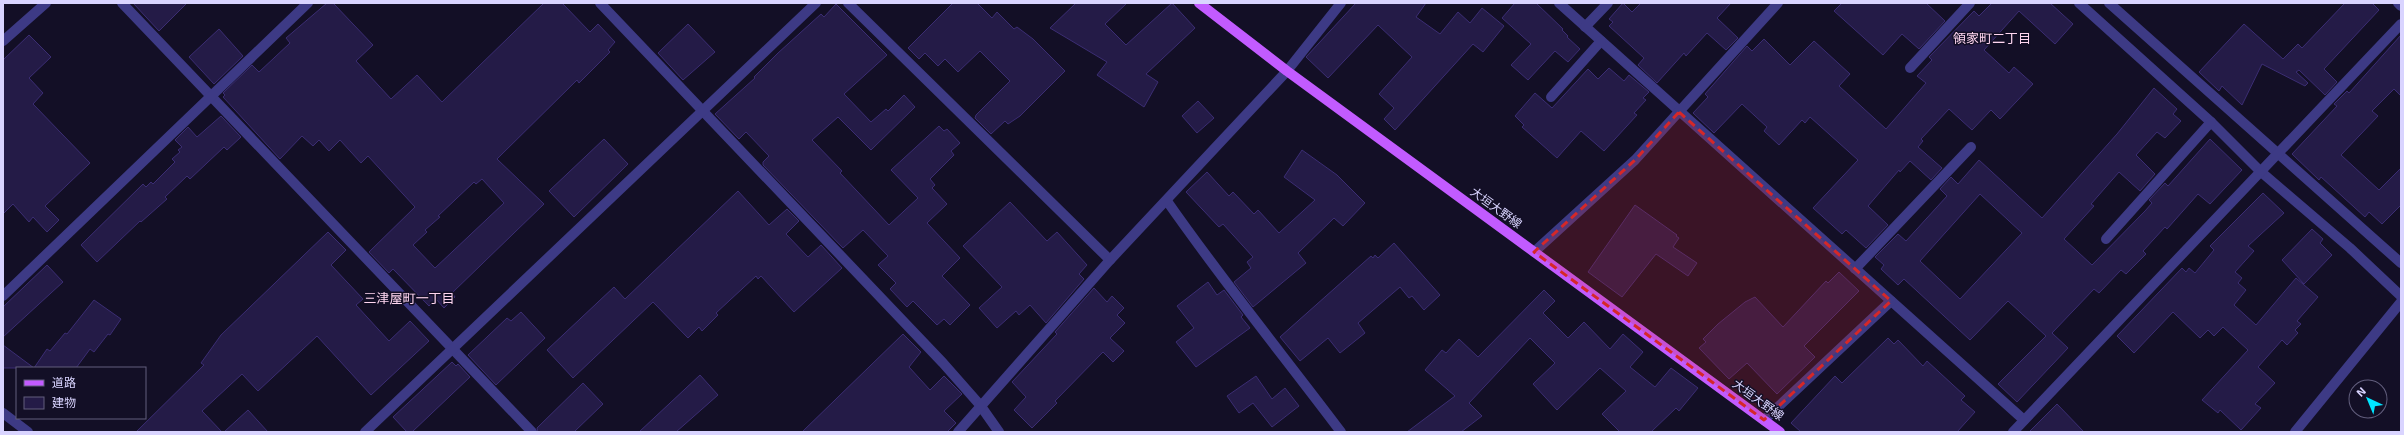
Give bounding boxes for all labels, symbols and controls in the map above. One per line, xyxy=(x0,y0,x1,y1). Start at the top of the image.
district label: 領家町二丁目 xyxy=(1953,30,2031,46)
street label: 大垣大野線 xyxy=(1468,184,1525,230)
district label: 三津屋町一丁目 xyxy=(363,290,455,306)
legend xyxy=(16,367,146,419)
text: 道路 xyxy=(52,375,76,389)
street label: 大垣大野線 xyxy=(1730,376,1787,422)
north arrow xyxy=(2348,379,2388,419)
text: N xyxy=(2353,384,2368,399)
text: 建物 xyxy=(52,395,76,409)

